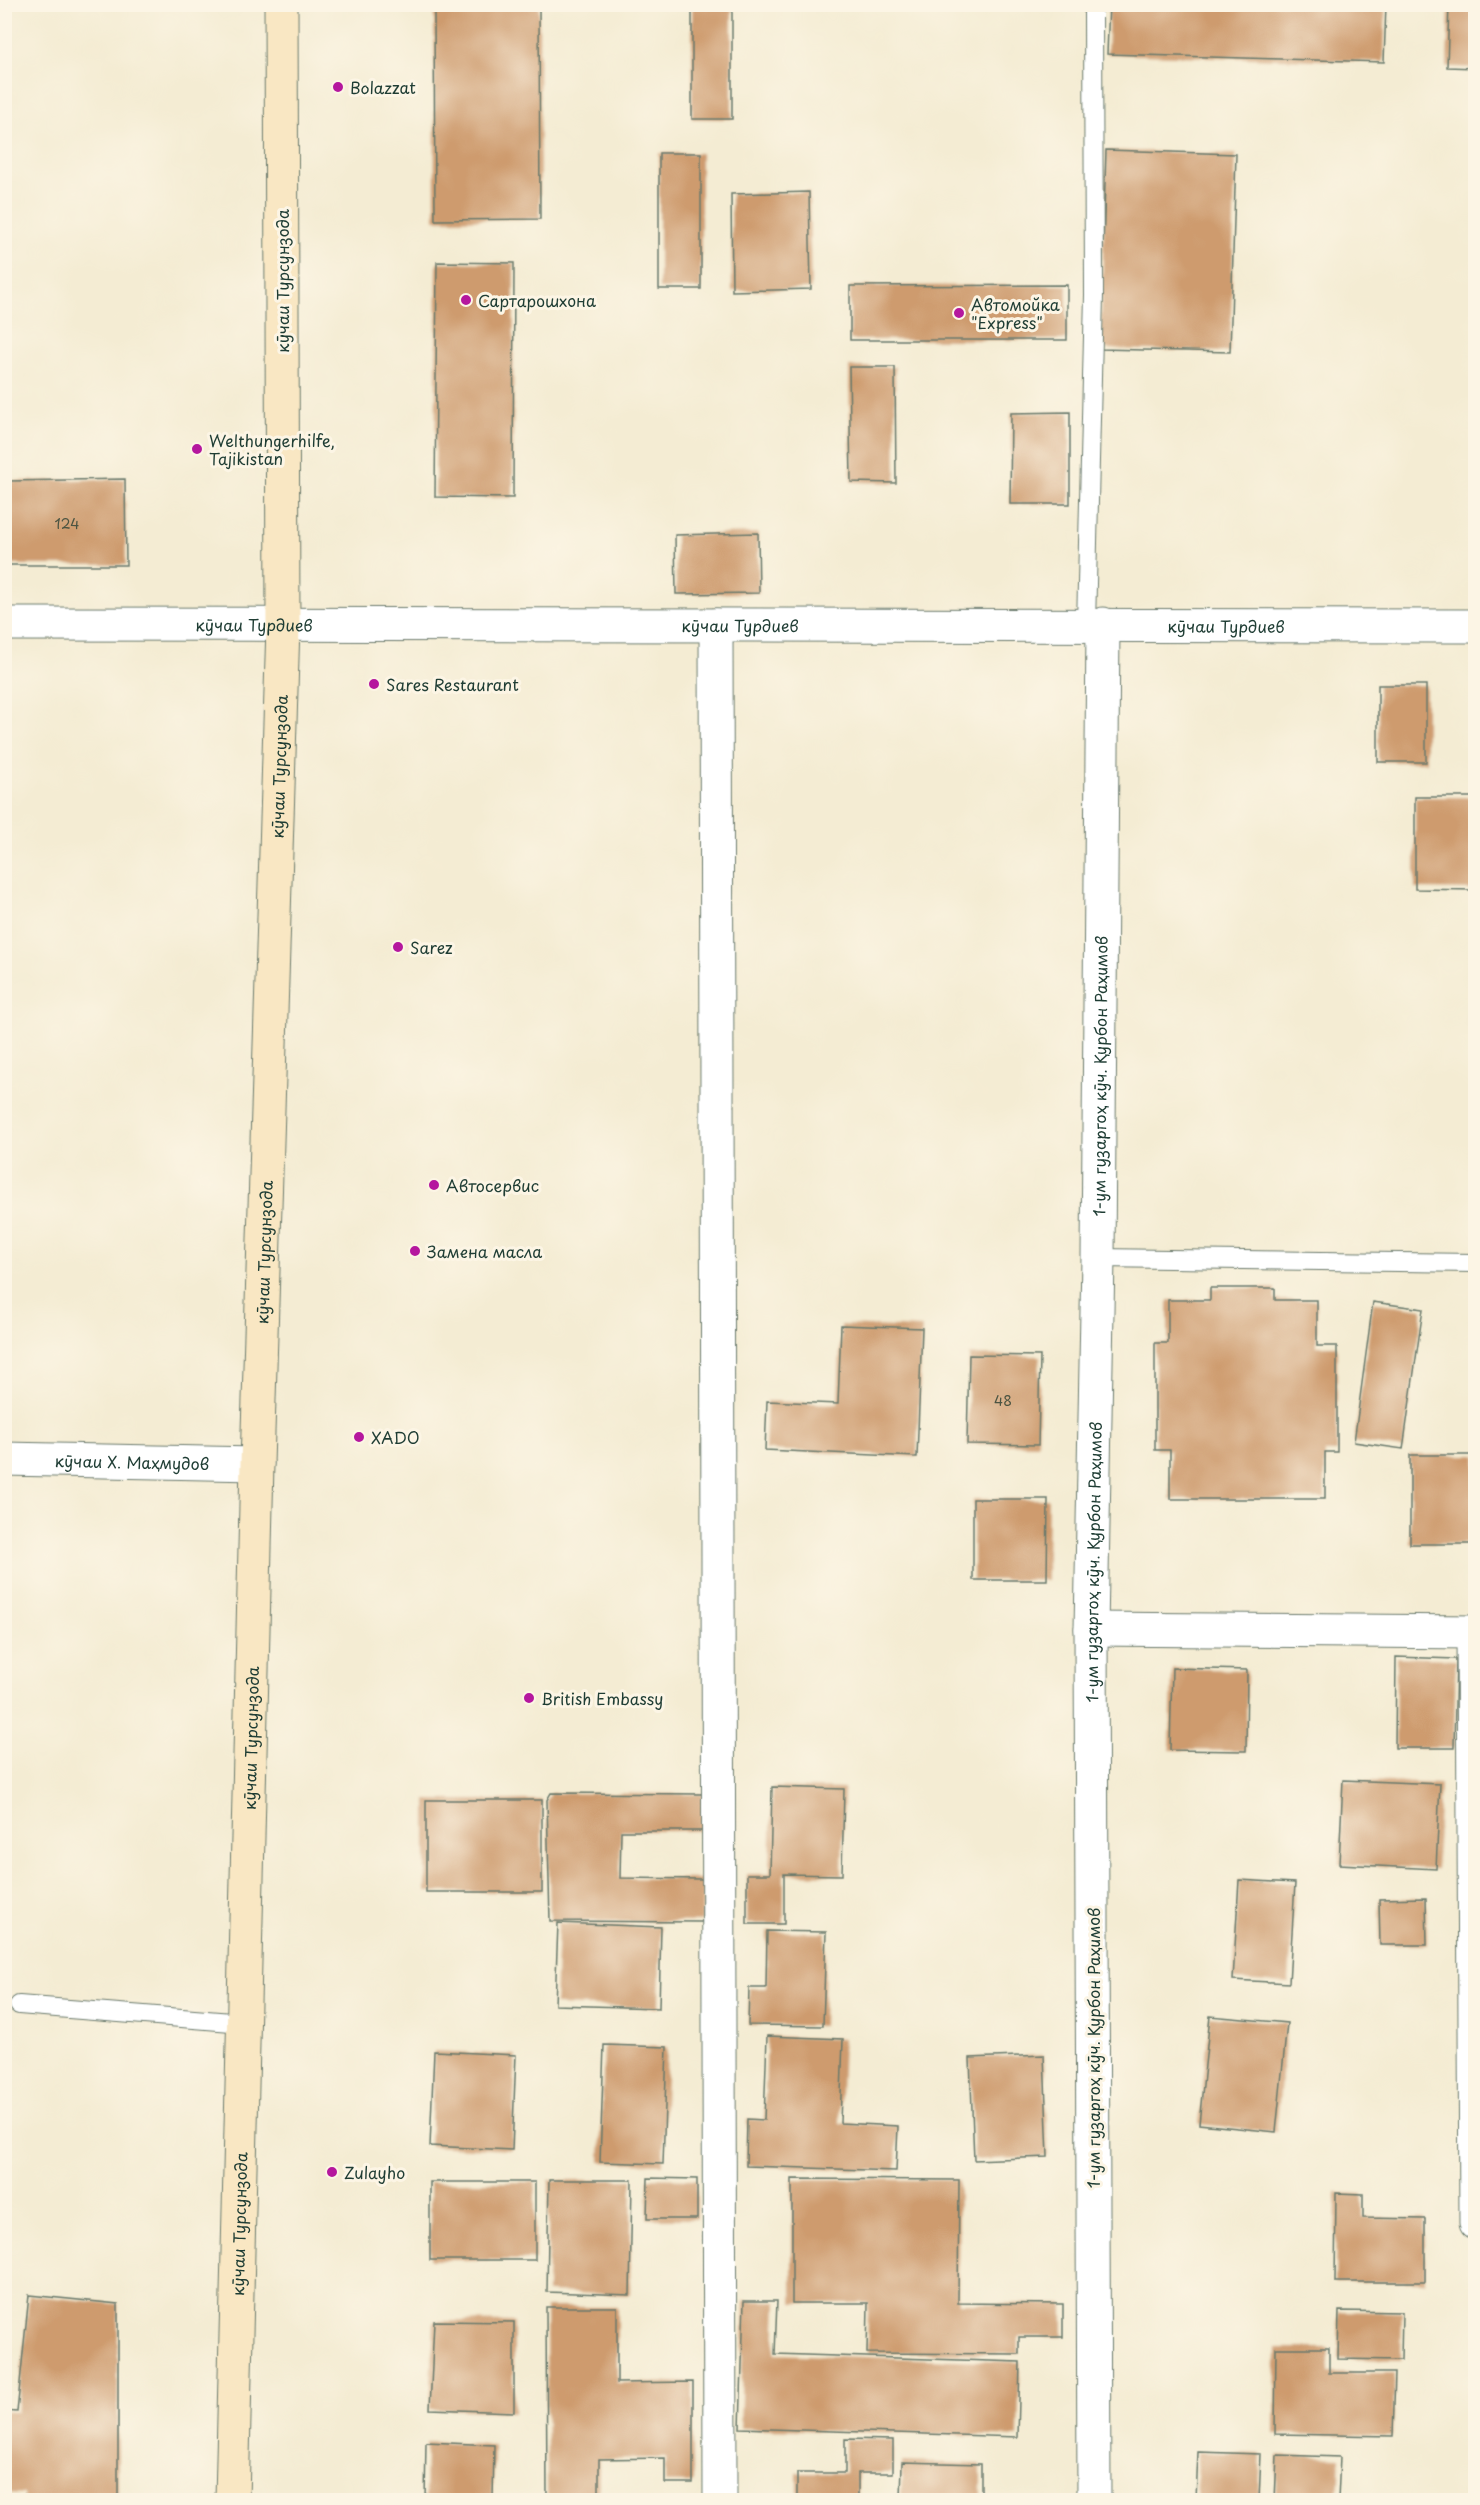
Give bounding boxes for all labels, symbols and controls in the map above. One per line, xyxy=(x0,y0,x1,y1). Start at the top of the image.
place label: Bolazzat xyxy=(350,75,416,99)
marker: Bolazzat xyxy=(331,80,345,94)
street label: кӯчаи Турсунзода xyxy=(270,209,294,353)
place label: Сартарошхона xyxy=(478,288,596,312)
place label: Автомойка "Express" xyxy=(971,292,1060,334)
marker: Сартарошхона xyxy=(459,293,473,307)
marker: Автомойка "Express" xyxy=(952,306,966,320)
place label: Welthungerhilfe, Tajikistan xyxy=(209,428,335,470)
marker: Welthungerhilfe, Tajikistan xyxy=(190,442,204,456)
house number: 124 xyxy=(54,513,80,534)
street label: кӯчаи Турдиев xyxy=(195,612,313,636)
street label: кӯчаи Турдиев xyxy=(681,613,799,637)
street label: кӯчаи Турдиев xyxy=(1167,614,1285,638)
place label: Sares Restaurant xyxy=(386,672,519,696)
marker: Sares Restaurant xyxy=(367,677,381,691)
street label: кӯчаи Турсунзода xyxy=(264,694,293,839)
place label: Sarez xyxy=(410,935,453,959)
street label: 1-ум гузаргоҳ кӯч. Қурбон Раҳимов xyxy=(1086,936,1113,1217)
marker: Sarez xyxy=(391,940,405,954)
place label: Автосервис xyxy=(446,1173,539,1197)
marker: Автосервис xyxy=(427,1178,441,1192)
street label: кӯчаи Турсунзода xyxy=(249,1180,278,1325)
place label: Замена масла xyxy=(427,1239,542,1263)
marker: Замена масла xyxy=(408,1244,422,1258)
house number: 48 xyxy=(994,1390,1012,1411)
street label: 1-ум гузаргоҳ кӯч. Қурбон Раҳимов xyxy=(1079,1421,1107,1703)
place label: XADO xyxy=(371,1425,420,1449)
marker: XADO xyxy=(352,1430,366,1444)
street label: кӯчаи Х. Маҳмудов xyxy=(54,1448,210,1475)
street label: кӯчаи Турсунзода xyxy=(237,1666,264,1810)
place label: British Embassy xyxy=(541,1686,663,1710)
marker: British Embassy xyxy=(522,1691,536,1705)
street label: 1-ум гузаргоҳ кӯч. Қурбон Раҳимов xyxy=(1081,1908,1105,2188)
street label: кӯчаи Турсунзода xyxy=(225,2152,252,2296)
place label: Zulayho xyxy=(344,2160,405,2184)
marker: Zulayho xyxy=(325,2165,339,2179)

